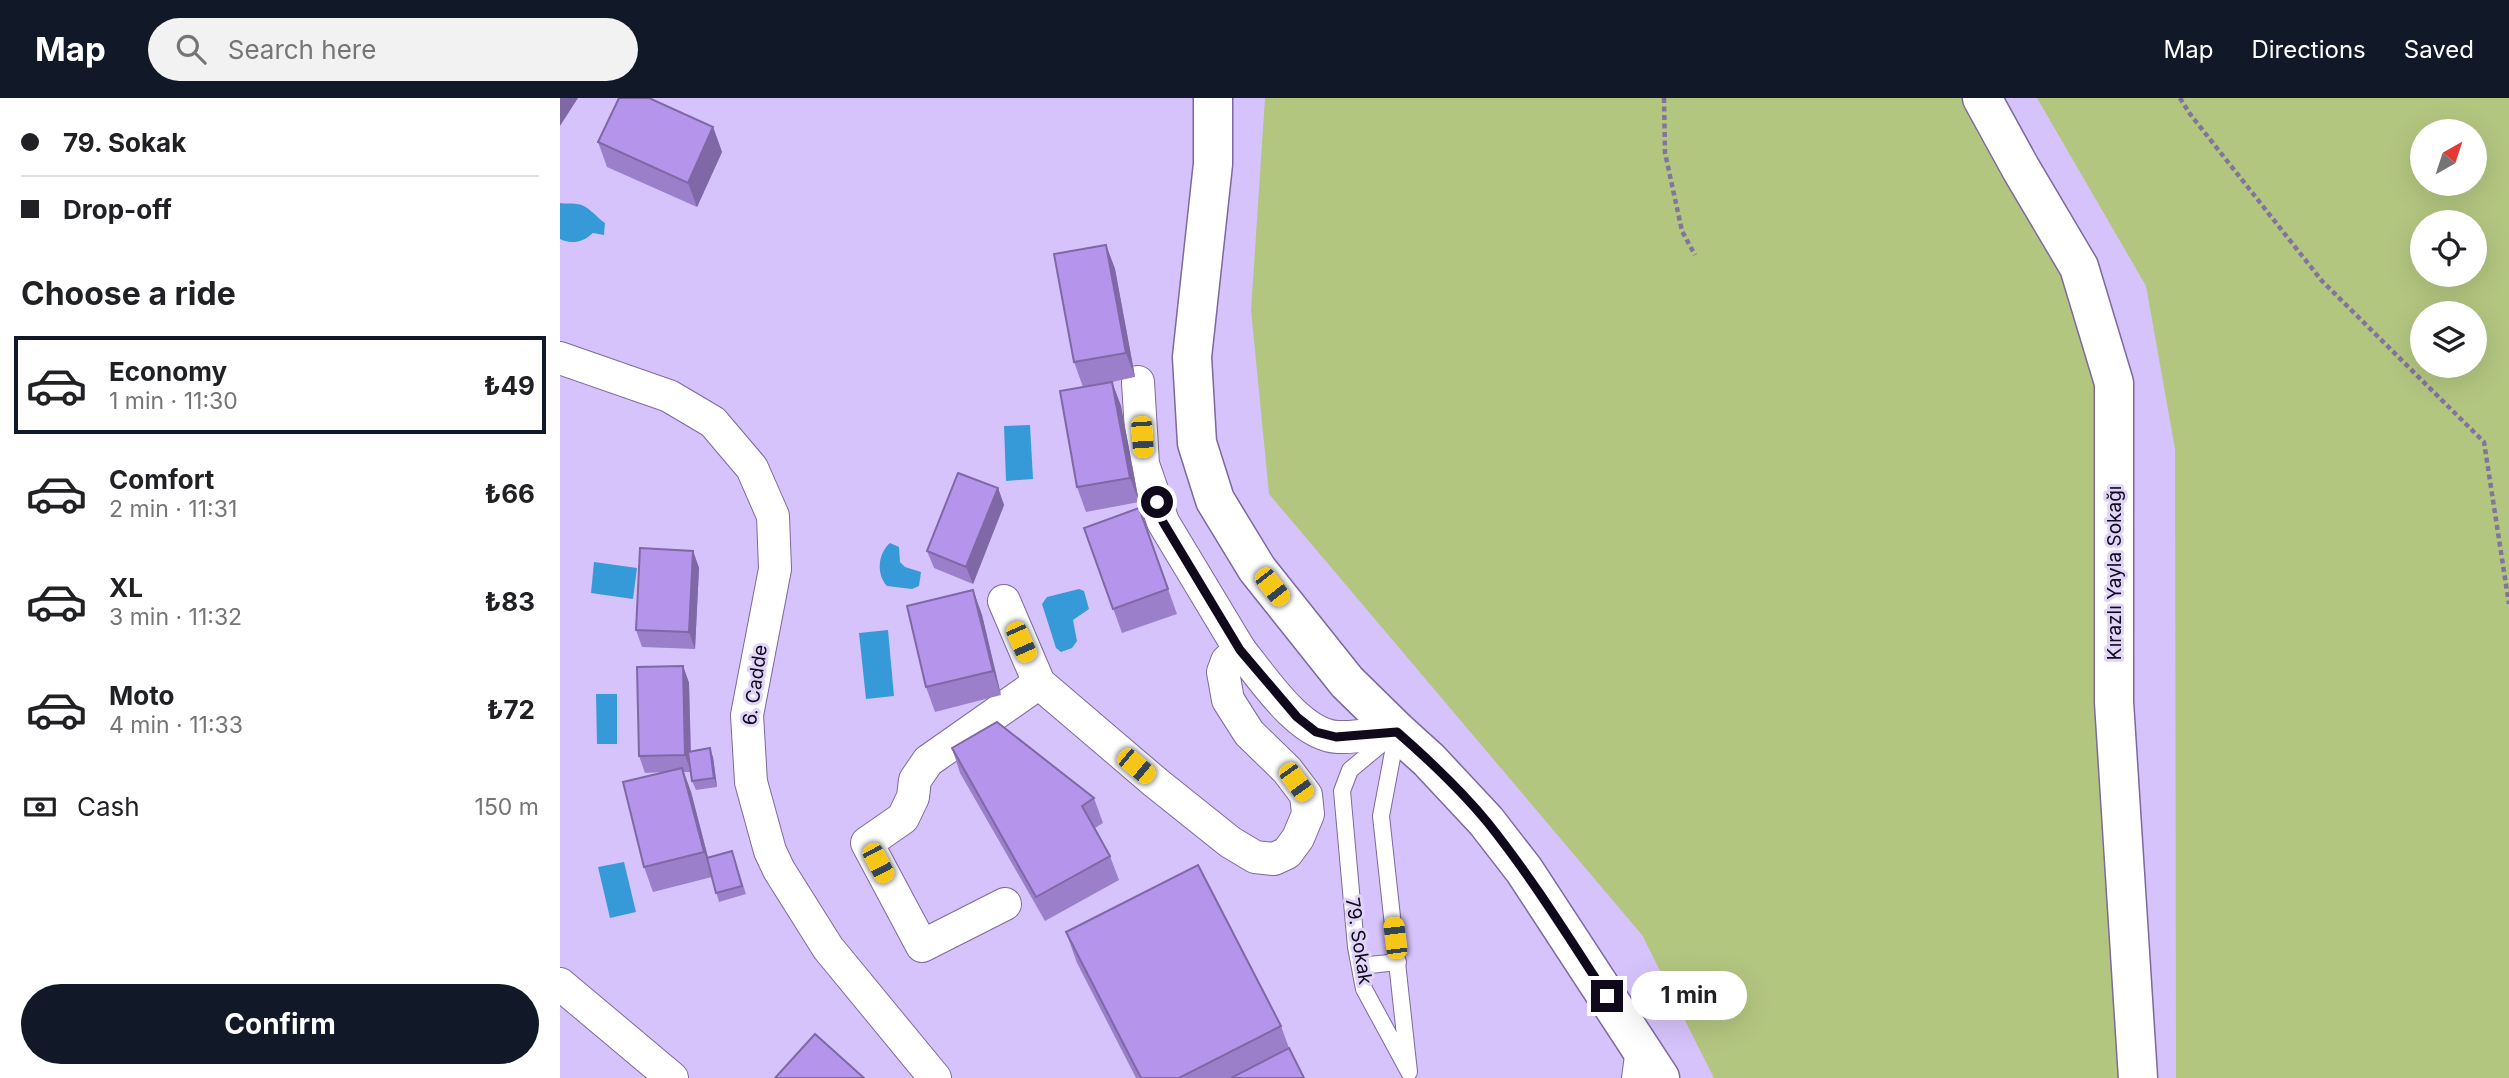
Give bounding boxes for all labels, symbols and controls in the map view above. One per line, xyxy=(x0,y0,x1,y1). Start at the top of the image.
search box xyxy=(148,18,638,81)
text: Map xyxy=(35,29,106,69)
icon: search xyxy=(172,30,210,68)
text: Search here xyxy=(228,34,376,65)
text: Map xyxy=(2164,35,2213,64)
text: Directions xyxy=(2251,35,2366,64)
text: Saved xyxy=(2404,35,2474,64)
north arrow xyxy=(2410,119,2487,196)
map controls xyxy=(2410,119,2487,378)
text: 79. Sokak xyxy=(63,127,186,158)
text: Drop-off xyxy=(63,194,172,225)
button: locate xyxy=(2410,210,2487,287)
text: Choose a ride xyxy=(21,274,236,313)
button: layers xyxy=(2410,301,2487,378)
icon: car xyxy=(25,354,88,417)
text: Economy xyxy=(109,356,227,387)
text: ₺49 xyxy=(484,370,535,401)
text: 1 min · 11:30 xyxy=(109,387,238,415)
car xyxy=(1131,415,1154,459)
icon: car xyxy=(25,462,88,525)
text: Comfort xyxy=(109,464,214,495)
text: ₺66 xyxy=(484,478,535,509)
route start xyxy=(1141,486,1173,518)
street label: Kırazlı Yayla Sokağı xyxy=(2103,486,2126,660)
text: 2 min · 11:31 xyxy=(109,495,237,523)
car xyxy=(1251,564,1294,610)
icon: car xyxy=(25,570,88,633)
text: XL xyxy=(109,572,143,603)
text: ₺83 xyxy=(485,586,535,617)
text: 3 min · 11:32 xyxy=(109,603,242,631)
car xyxy=(1003,619,1040,665)
street label: 6. Cadde xyxy=(738,643,772,727)
icon: car xyxy=(25,678,88,741)
text: Moto xyxy=(109,680,174,711)
text: ₺72 xyxy=(487,694,535,725)
text: 4 min · 11:33 xyxy=(109,711,243,739)
car xyxy=(1114,744,1159,788)
car xyxy=(1276,759,1317,805)
icon: cash xyxy=(21,788,59,826)
text: Cash xyxy=(77,791,140,822)
text: 150 m xyxy=(475,793,539,821)
car xyxy=(859,840,898,886)
street label: 79. Sokak xyxy=(1341,896,1377,987)
car xyxy=(1383,916,1408,960)
callout: 1 min xyxy=(1632,972,1747,1020)
route end xyxy=(1591,980,1623,1012)
text: 1 min xyxy=(1661,981,1717,1009)
button: Confirm xyxy=(21,984,539,1064)

